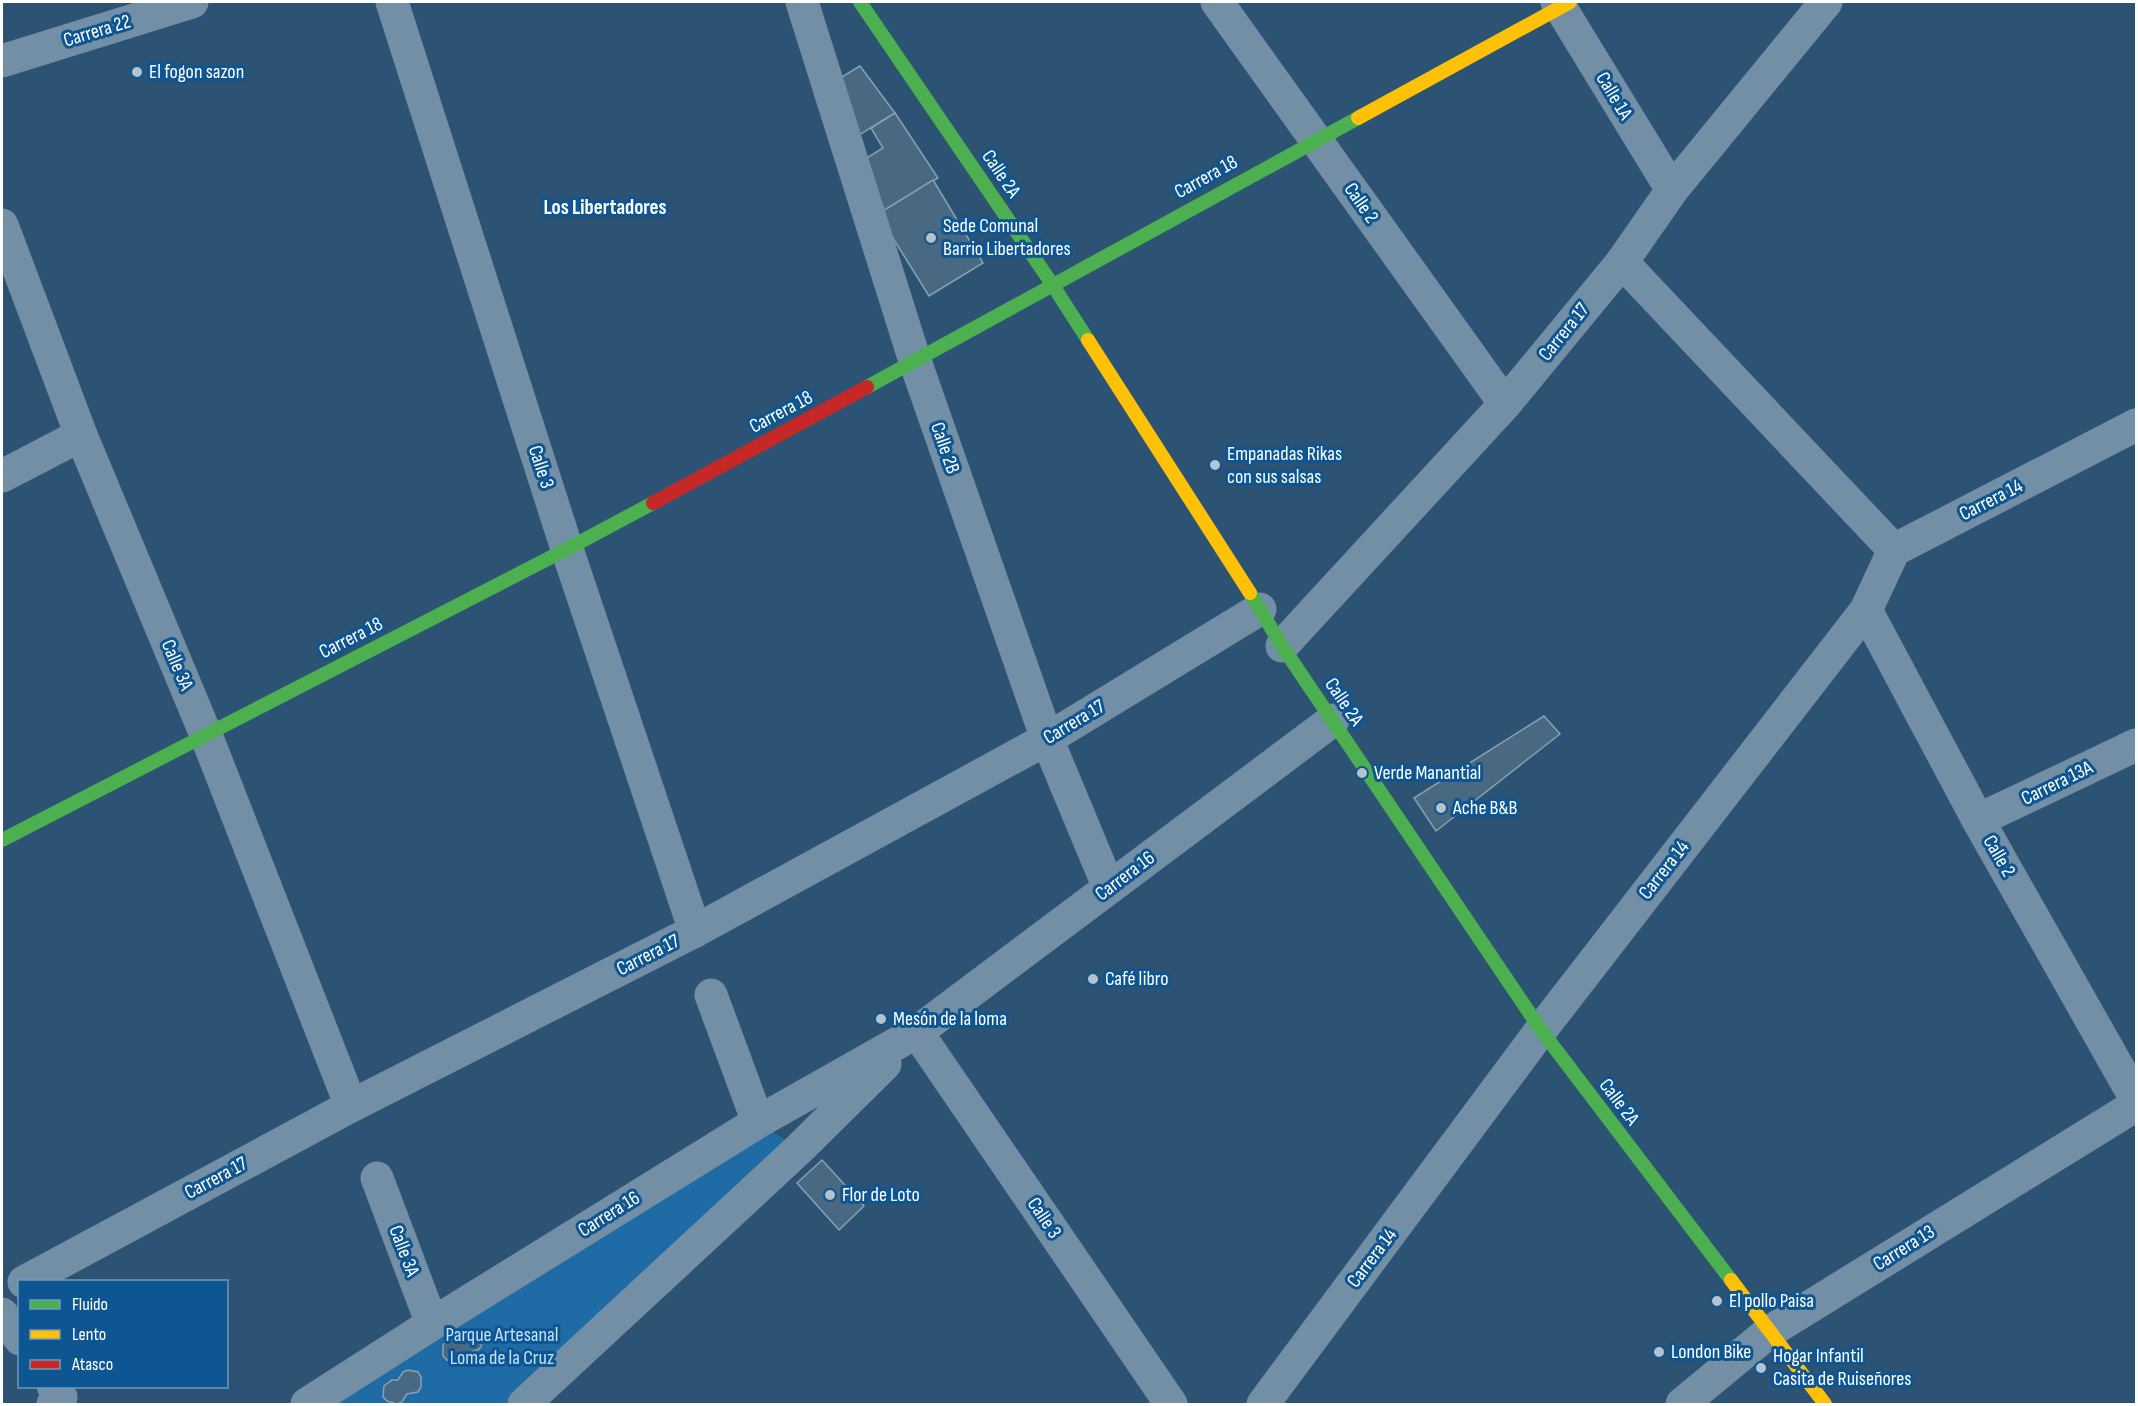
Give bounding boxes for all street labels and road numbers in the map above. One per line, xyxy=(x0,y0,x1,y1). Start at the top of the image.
street label: Carrera 22 xyxy=(60,9,134,53)
street label: Calle 1A xyxy=(1590,68,1638,125)
street label: Calle 2A xyxy=(976,146,1026,203)
street label: Carrera 18 xyxy=(1170,150,1242,204)
street label: Calle 2 xyxy=(1339,178,1383,228)
street label: Carrera 17 xyxy=(1533,298,1595,366)
street label: Carrera 18 xyxy=(745,385,817,439)
street label: Calle 2B xyxy=(925,419,965,477)
street label: Calle 3 xyxy=(523,442,559,492)
street label: Carrera 14 xyxy=(1955,474,2027,526)
street label: Carrera 18 xyxy=(315,612,387,664)
street label: Calle 3A xyxy=(156,636,199,694)
street label: Calle 2A xyxy=(1319,674,1369,731)
street label: Carrera 17 xyxy=(1039,694,1109,750)
street label: Carrera 13A xyxy=(2017,755,2097,811)
street label: Calle 2 xyxy=(1978,831,2020,881)
street label: Carrera 14 xyxy=(1634,836,1694,904)
street label: Carrera 16 xyxy=(1090,846,1160,906)
street label: Carrera 17 xyxy=(612,929,684,981)
street label: Calle 2A xyxy=(1594,1074,1645,1131)
street label: Carrera 17 xyxy=(181,1152,251,1204)
street label: Carrera 16 xyxy=(574,1186,644,1242)
street label: Calle 3 xyxy=(1022,1193,1066,1243)
street label: Carrera 13 xyxy=(1869,1220,1939,1276)
street label: Calle 3A xyxy=(383,1222,425,1280)
street label: Carrera 14 xyxy=(1342,1224,1402,1292)

